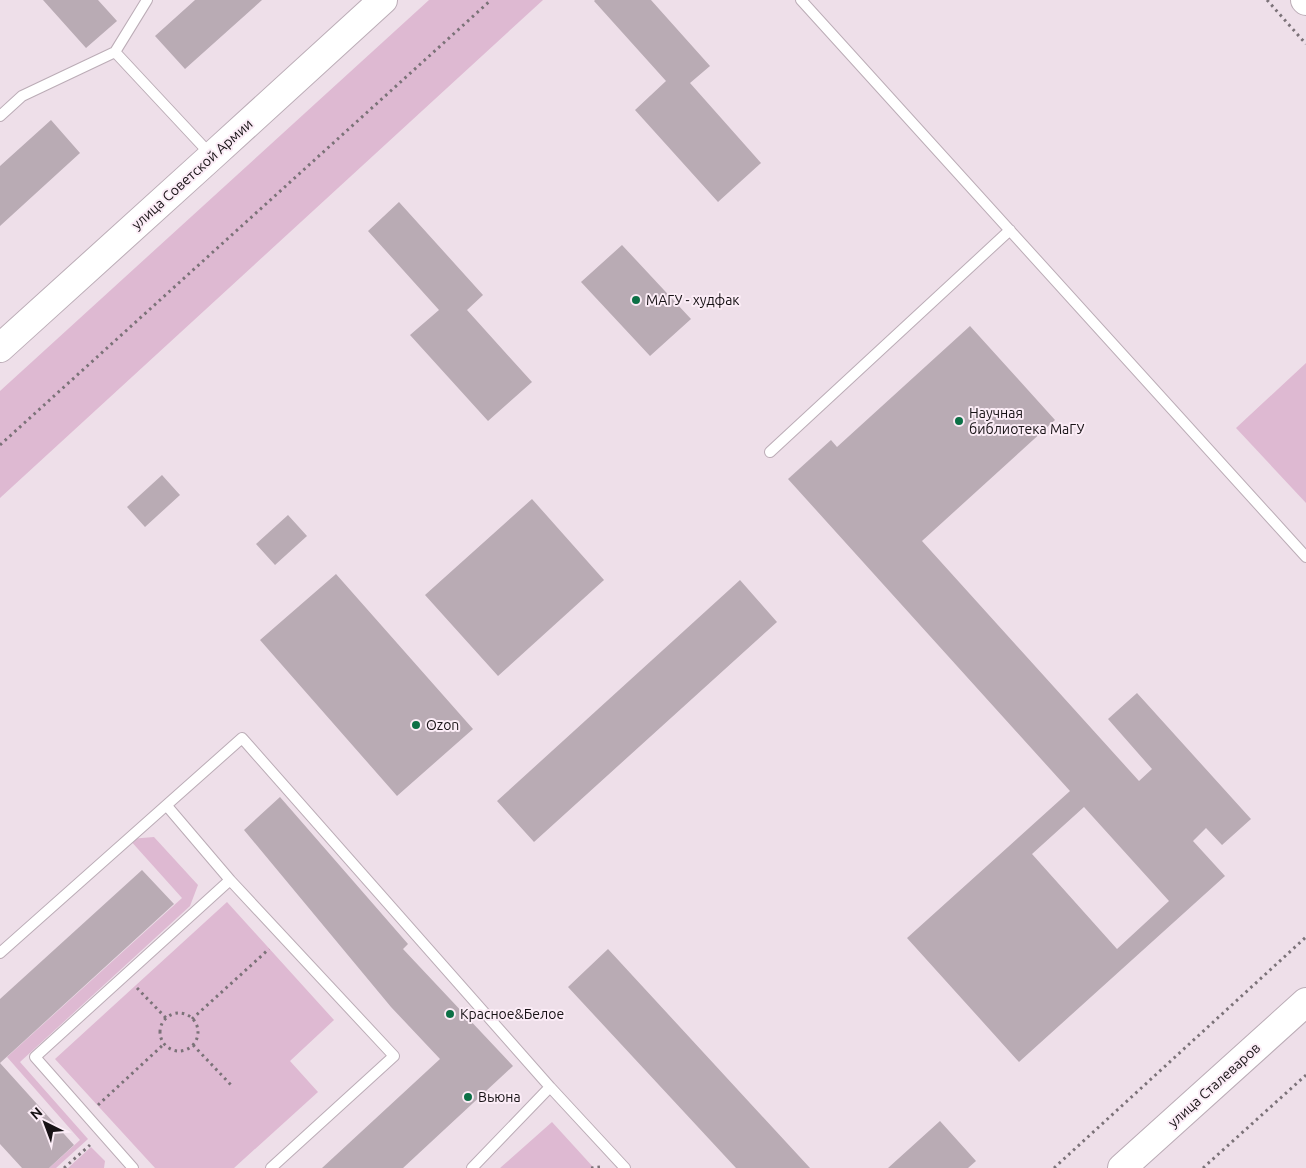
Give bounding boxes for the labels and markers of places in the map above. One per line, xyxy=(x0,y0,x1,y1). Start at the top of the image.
place label: МАГУ - худфак xyxy=(646,292,740,308)
marker: МАГУ - худфак xyxy=(630,294,642,306)
place label: Научная библиотека МаГУ xyxy=(969,405,1084,437)
marker: Научная библиотека МаГУ xyxy=(953,415,965,427)
place label: Ozon xyxy=(426,717,459,733)
marker: Ozon xyxy=(410,719,422,731)
place label: Красное&Белое xyxy=(460,1006,564,1022)
marker: Красное&Белое xyxy=(444,1008,456,1020)
place label: Вьюна xyxy=(478,1089,521,1105)
marker: Вьюна xyxy=(462,1091,474,1103)

